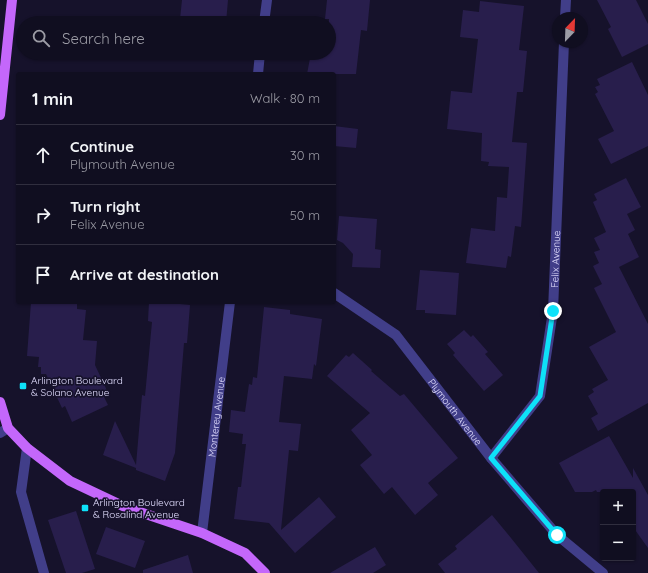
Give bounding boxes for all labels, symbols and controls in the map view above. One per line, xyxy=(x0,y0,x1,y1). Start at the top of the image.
north arrow xyxy=(552,12,588,48)
search box xyxy=(16,16,336,60)
icon: search xyxy=(30,27,52,49)
text: Search here xyxy=(62,29,145,48)
text: 1 min xyxy=(32,88,73,109)
text: Walk · 80 m xyxy=(250,90,320,106)
text: Continue xyxy=(70,137,134,156)
icon: ahead xyxy=(32,144,54,166)
text: 30 m xyxy=(290,147,320,163)
text: Plymouth Avenue xyxy=(70,156,175,172)
text: Turn right xyxy=(70,197,141,216)
icon: right xyxy=(32,204,54,226)
text: 50 m xyxy=(290,207,320,223)
text: Felix Avenue xyxy=(70,216,145,232)
street label: Felix Avenue xyxy=(548,230,563,288)
icon: arrive xyxy=(32,264,54,286)
text: Arrive at destination xyxy=(70,265,219,284)
route end xyxy=(544,302,562,320)
place label: Arlington Boulevard & Solano Avenue xyxy=(31,374,123,399)
street label: Monterey Avenue xyxy=(205,376,228,458)
street label: Plymouth Avenue xyxy=(425,376,485,448)
marker: Arlington Boulevard & Solano Avenue xyxy=(18,381,28,391)
map controls xyxy=(600,489,636,561)
button: + xyxy=(600,489,636,525)
place label: Arlington Boulevard & Rosalind Avenue xyxy=(93,496,185,521)
marker: Arlington Boulevard & Rosalind Avenue xyxy=(80,503,90,513)
button: − xyxy=(600,525,636,561)
route start xyxy=(548,526,566,544)

